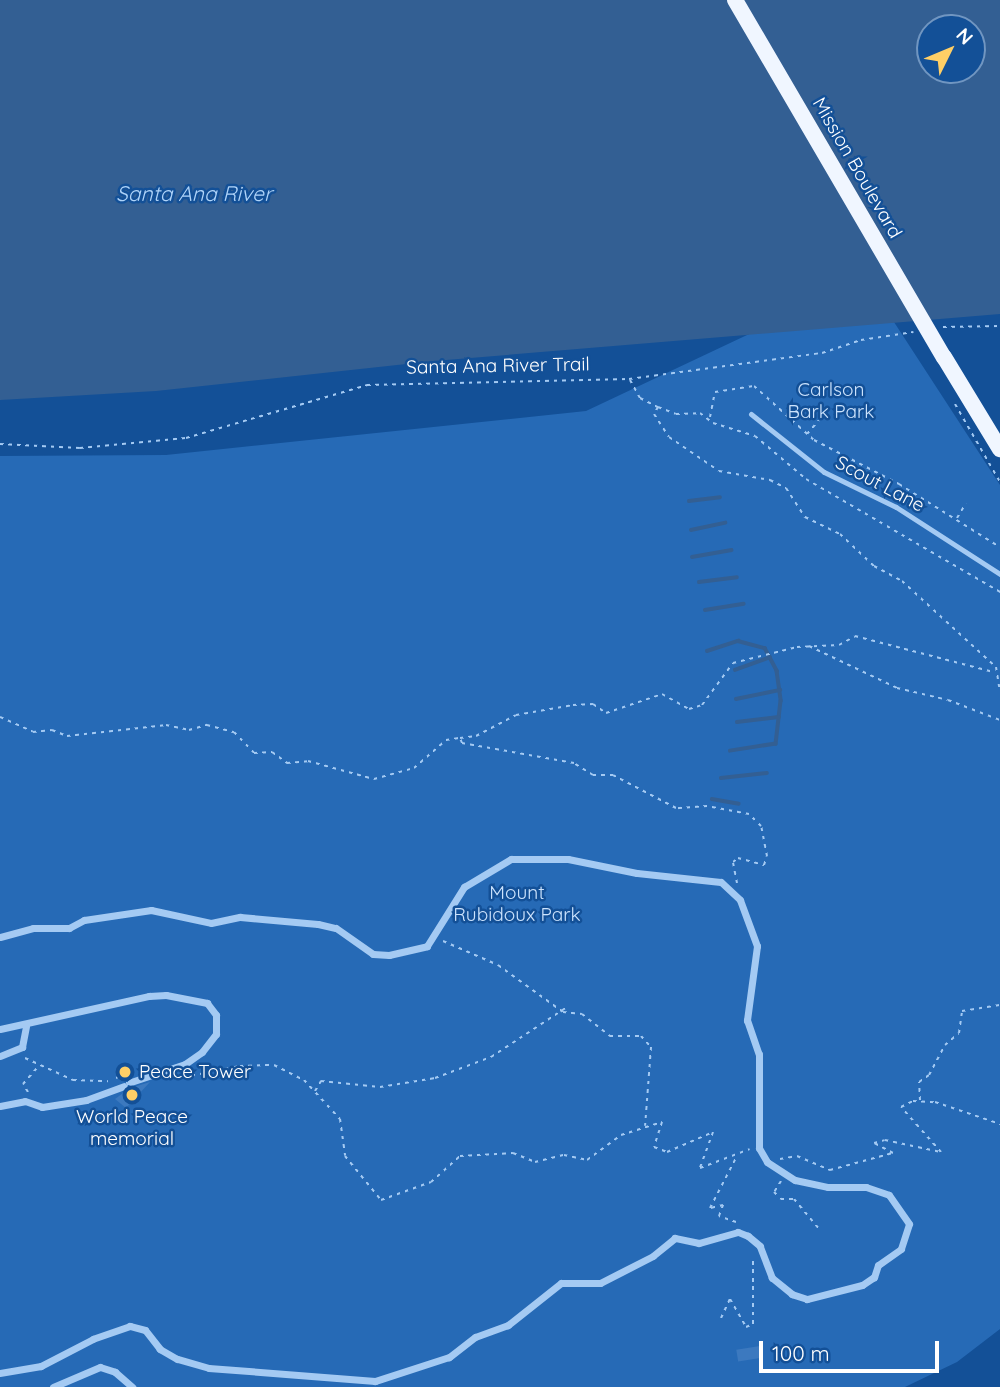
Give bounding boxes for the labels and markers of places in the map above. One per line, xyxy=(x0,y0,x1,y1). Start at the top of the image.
place label: Peace Tower xyxy=(139,1061,251,1083)
marker: Peace Tower xyxy=(117,1064,133,1080)
marker: World Peace memorial xyxy=(124,1087,140,1103)
place label: World Peace memorial xyxy=(76,1106,188,1150)

